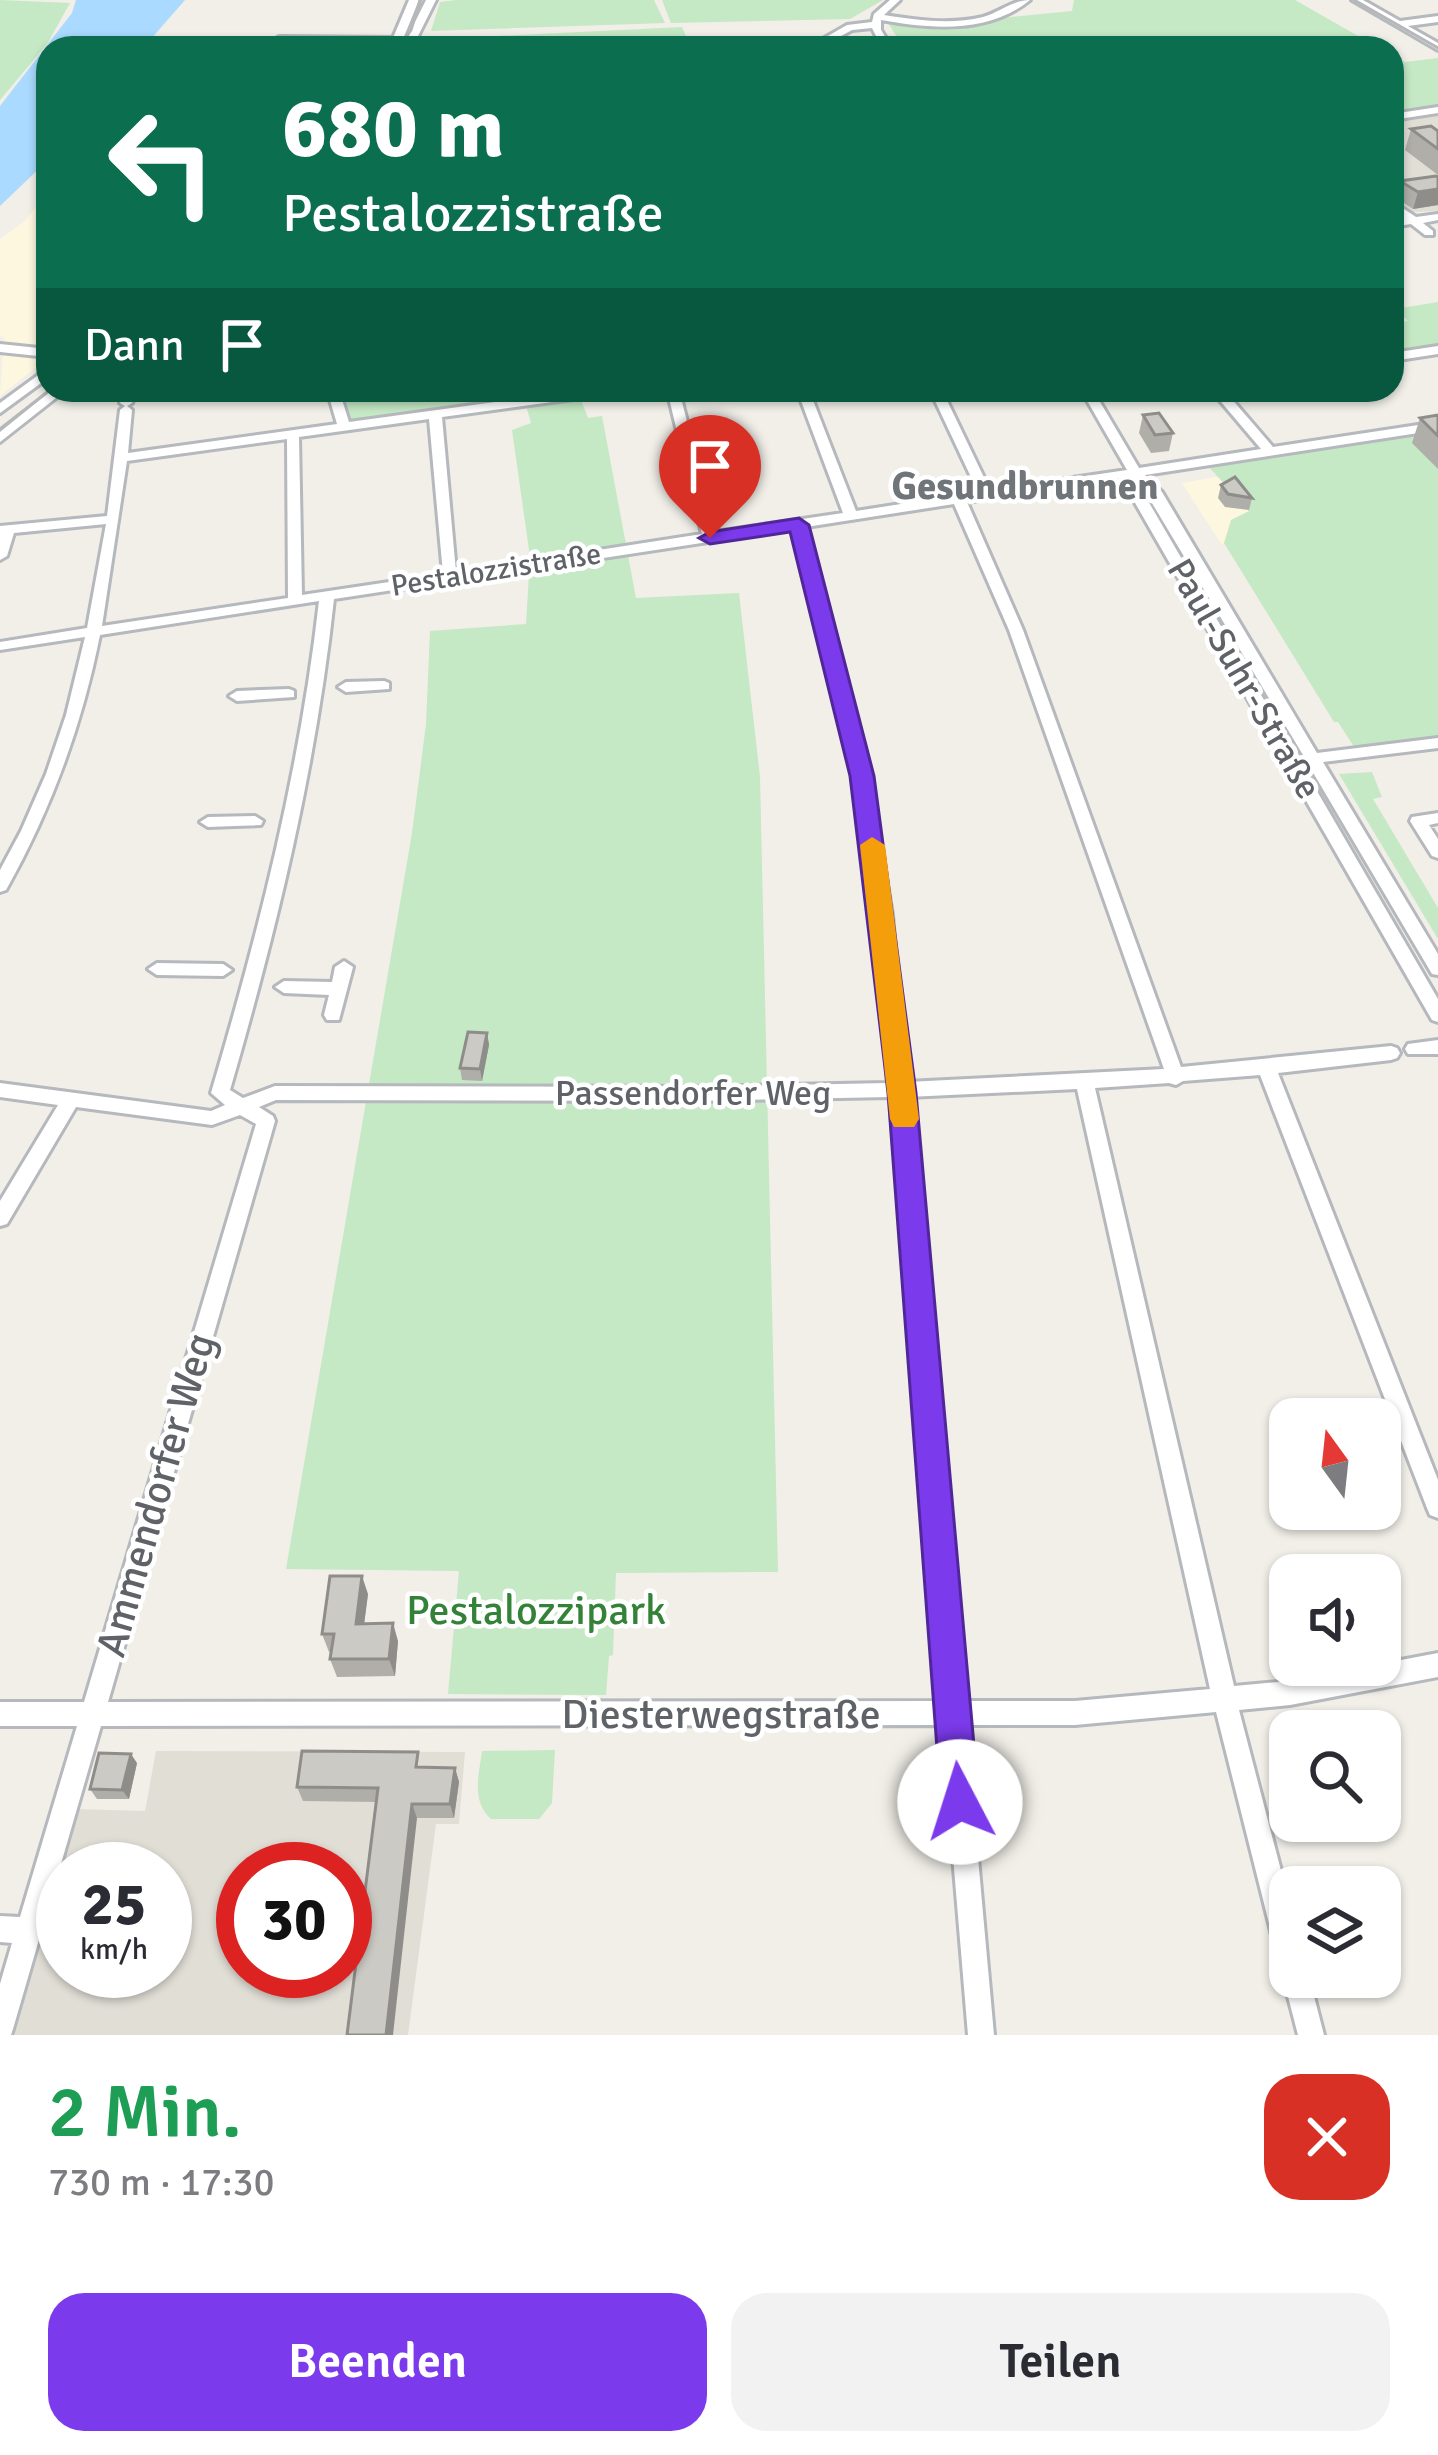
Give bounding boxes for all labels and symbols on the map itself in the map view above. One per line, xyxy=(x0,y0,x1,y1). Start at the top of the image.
pin xyxy=(659,415,761,538)
district label: Gesundbrunnen xyxy=(891,462,1159,510)
street label: Pestalozzistraße xyxy=(388,535,604,605)
street label: Paul-Suhr-Straße xyxy=(1157,551,1331,807)
street label: Passendorfer Weg xyxy=(555,1071,831,1116)
street label: Ammendorfer Weg xyxy=(85,1327,227,1663)
north arrow xyxy=(1269,1398,1401,1530)
park label: Pestalozzipark xyxy=(406,1585,666,1636)
street label: Diesterwegstraße xyxy=(561,1689,881,1740)
position arrow xyxy=(897,1739,1023,1865)
speed limit sign: 30 xyxy=(216,1842,372,1998)

